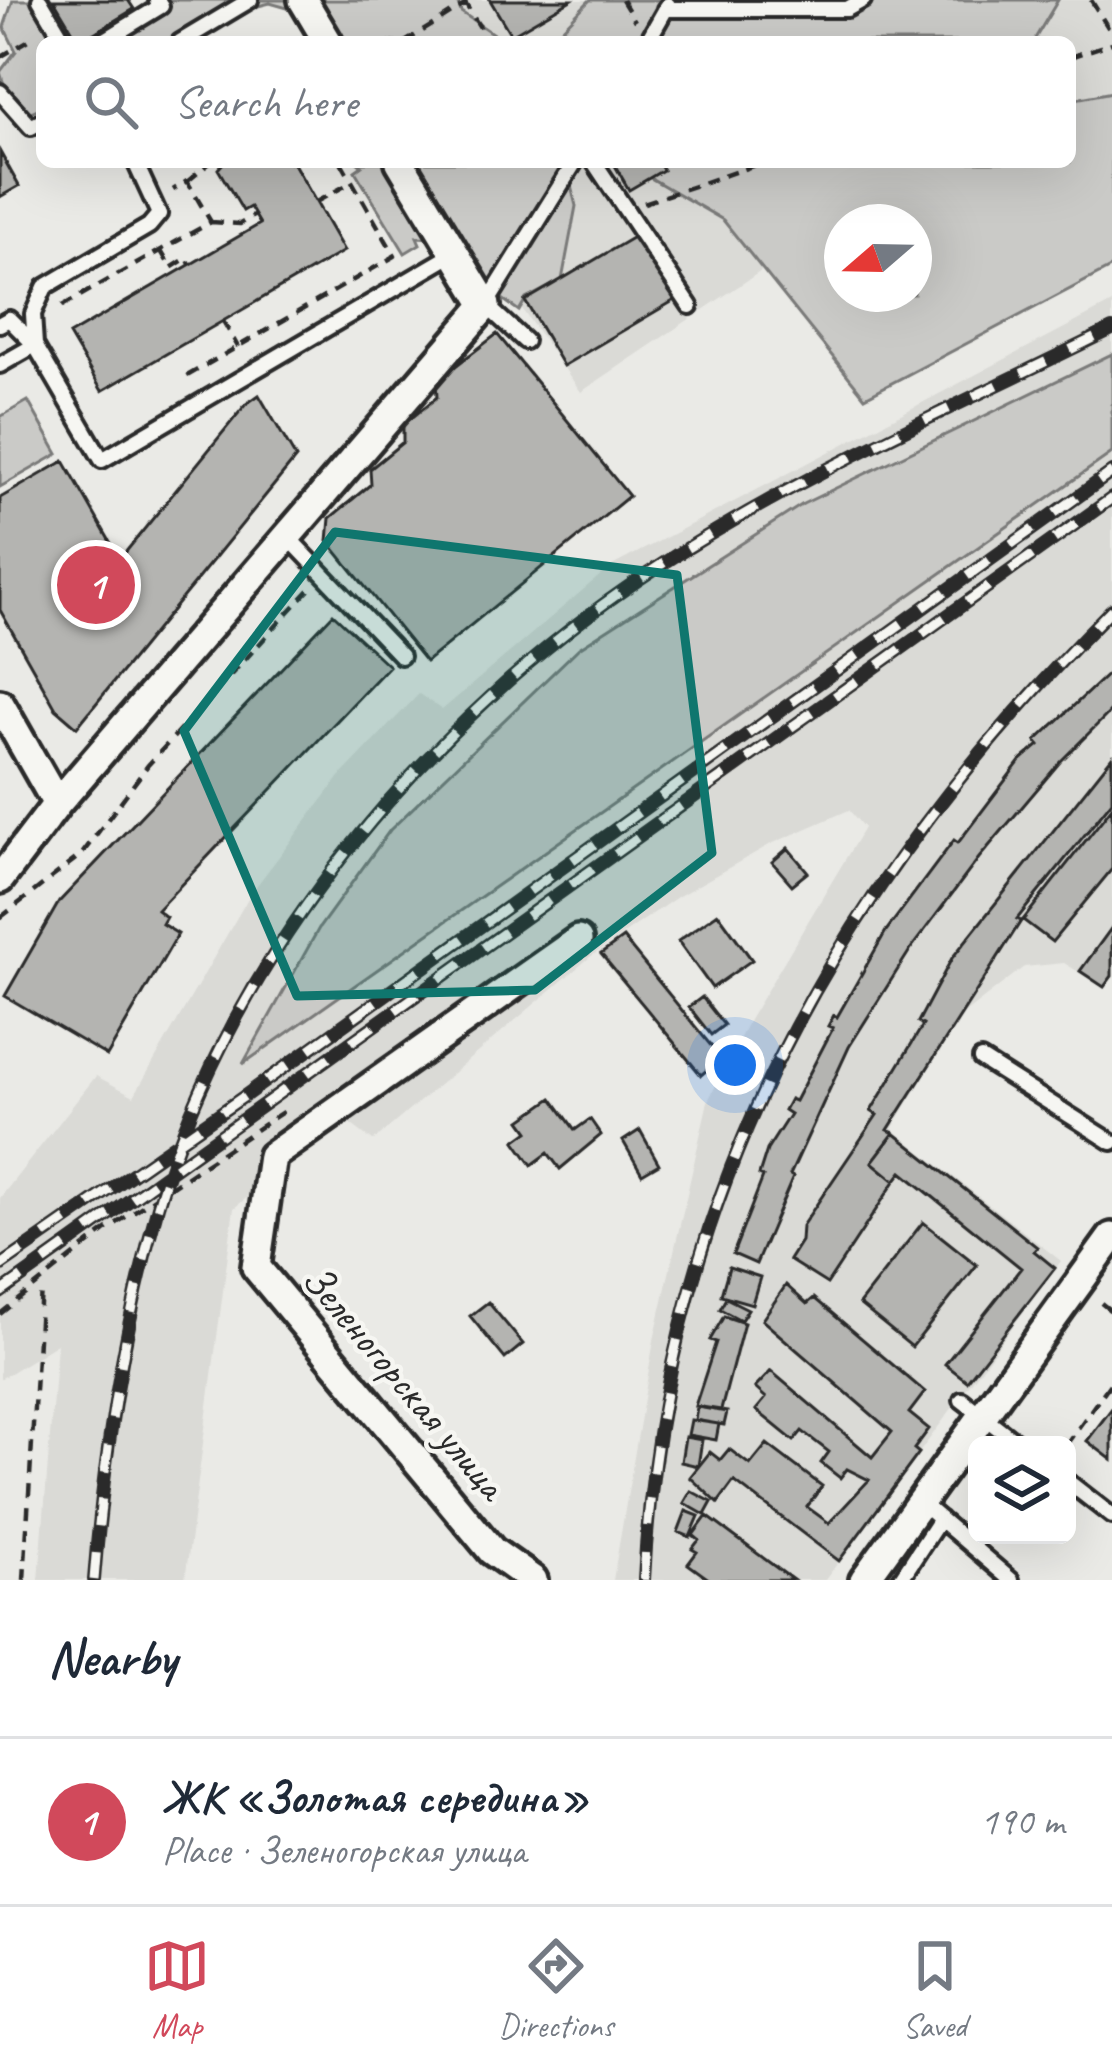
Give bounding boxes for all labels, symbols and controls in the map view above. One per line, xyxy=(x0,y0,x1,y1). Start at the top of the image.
search box xyxy=(36,36,1076,168)
icon: search xyxy=(78,69,144,135)
text: Search here xyxy=(174,74,357,131)
north arrow xyxy=(824,204,932,312)
pin: 1 xyxy=(57,540,135,630)
your location xyxy=(705,1035,765,1095)
street label: Зеленогорская улица xyxy=(290,1254,520,1513)
map controls xyxy=(968,1436,1076,1544)
button: layers xyxy=(968,1436,1076,1544)
text: Nearby xyxy=(48,1626,176,1690)
text: ЖК «Золотая середина» xyxy=(162,1769,589,1826)
text: 1 xyxy=(78,1797,96,1846)
text: 190 m xyxy=(980,1797,1064,1846)
text: Place · Зеленогорская улица xyxy=(162,1826,526,1875)
tab: Map xyxy=(144,1933,210,2047)
tab: Directions xyxy=(499,1933,613,2047)
tab: Saved xyxy=(902,1933,968,2047)

